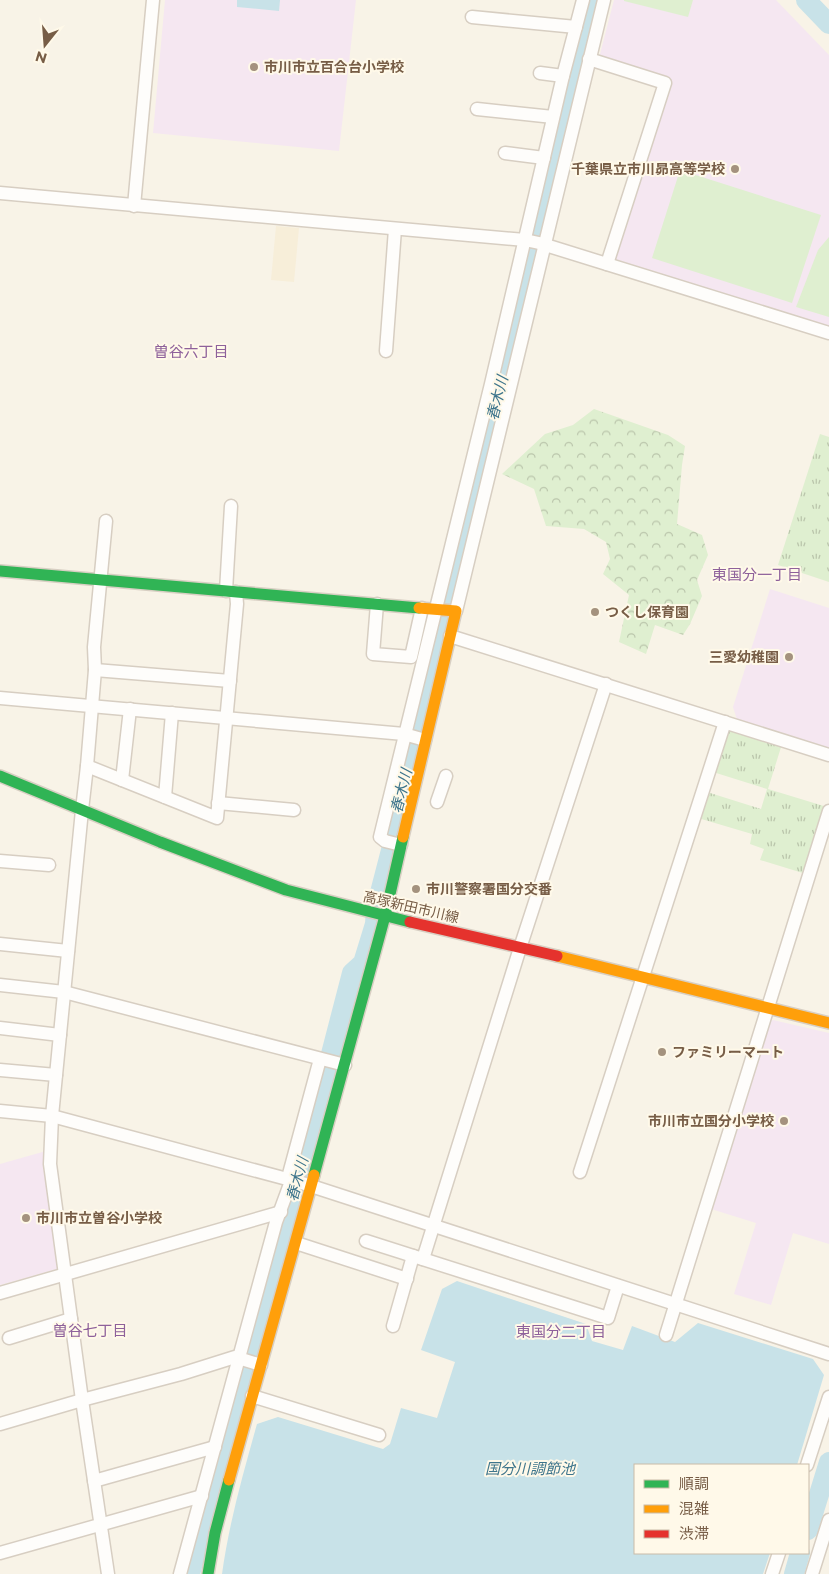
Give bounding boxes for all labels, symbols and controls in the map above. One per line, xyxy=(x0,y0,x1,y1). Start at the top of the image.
north arrow xyxy=(20,20,70,70)
text: N xyxy=(33,47,49,68)
place label: 市川市立百合台小学校 xyxy=(264,58,404,76)
marker: 市川市立百合台小学校 xyxy=(248,61,260,73)
place label: 千葉県立市川昴高等学校 xyxy=(571,160,725,178)
marker: 千葉県立市川昴高等学校 xyxy=(729,163,741,175)
district label: 曽谷六丁目 xyxy=(153,342,229,361)
water label: 春木川 xyxy=(482,372,512,422)
district label: 東国分一丁目 xyxy=(712,565,802,584)
place label: つくし保育園 xyxy=(605,603,689,621)
marker: つくし保育園 xyxy=(589,606,601,618)
place label: 三愛幼稚園 xyxy=(709,648,779,666)
marker: 三愛幼稚園 xyxy=(783,651,795,663)
water label: 春木川 xyxy=(386,765,416,815)
place label: 市川警察署国分交番 xyxy=(426,880,552,898)
marker: 市川警察署国分交番 xyxy=(410,883,422,895)
street label: 高塚新田市川線 xyxy=(361,887,461,927)
place label: ファミリーマート xyxy=(672,1043,784,1061)
marker: ファミリーマート xyxy=(656,1046,668,1058)
place label: 市川市立国分小学校 xyxy=(648,1112,774,1130)
marker: 市川市立国分小学校 xyxy=(778,1115,790,1127)
water label: 春木川 xyxy=(282,1153,313,1203)
place label: 市川市立曽谷小学校 xyxy=(36,1209,162,1227)
marker: 市川市立曽谷小学校 xyxy=(20,1212,32,1224)
district label: 曽谷七丁目 xyxy=(52,1321,128,1340)
district label: 東国分二丁目 xyxy=(516,1322,606,1341)
water label: 国分川調節池 xyxy=(485,1459,577,1478)
legend xyxy=(634,1464,809,1554)
text: 順調 xyxy=(679,1474,709,1493)
text: 混雑 xyxy=(679,1499,709,1518)
text: 渋滞 xyxy=(679,1524,709,1543)

